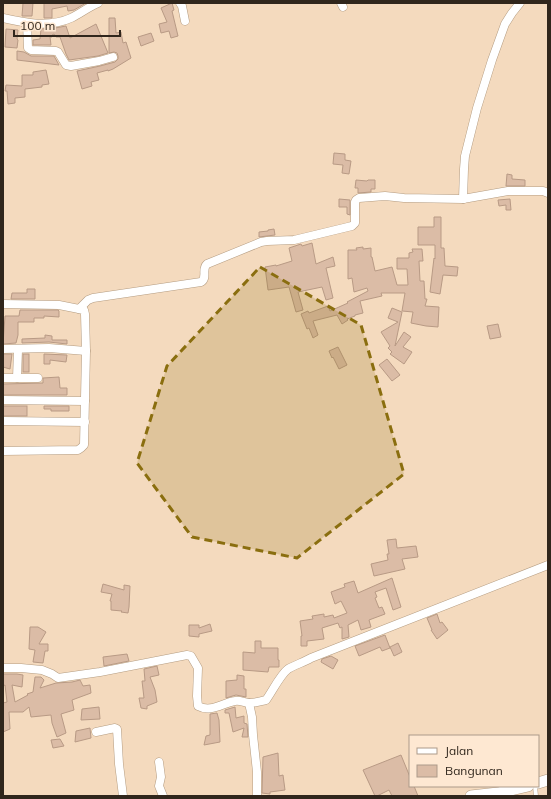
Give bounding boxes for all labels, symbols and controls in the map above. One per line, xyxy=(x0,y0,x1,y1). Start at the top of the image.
scale bar xyxy=(14,12,120,38)
text: 100 m xyxy=(20,18,55,33)
legend xyxy=(409,735,539,787)
text: Jalan xyxy=(445,743,473,758)
text: Bangunan xyxy=(445,763,503,778)

